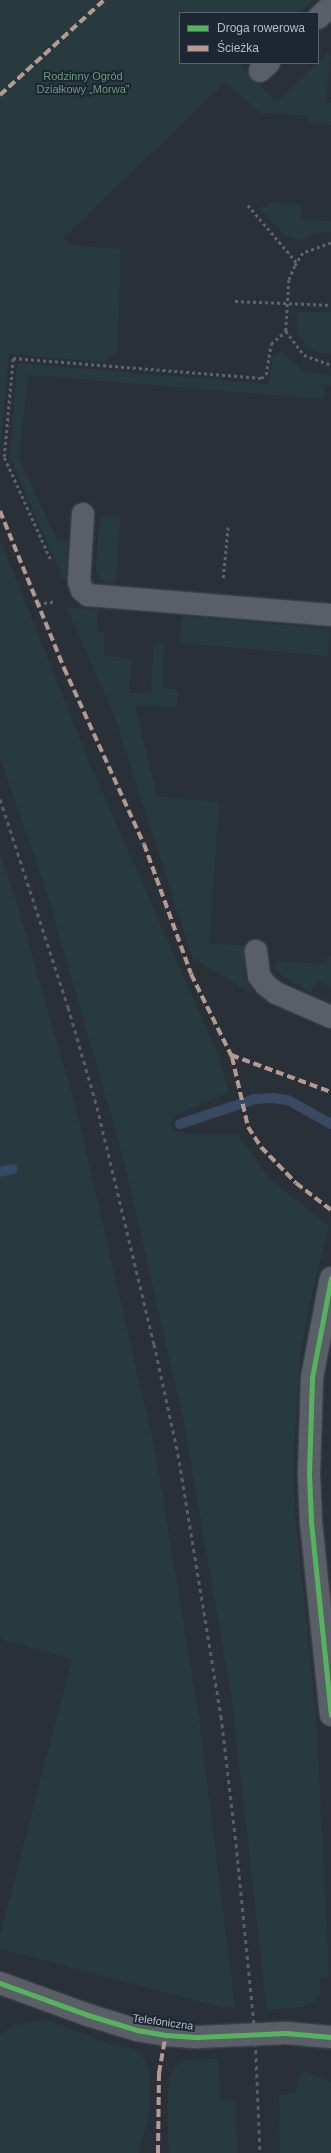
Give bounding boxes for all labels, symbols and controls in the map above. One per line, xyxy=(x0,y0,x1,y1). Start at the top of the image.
legend xyxy=(179,12,319,64)
text: Droga rowerowa xyxy=(217,21,305,35)
text: Ścieżka xyxy=(217,41,259,55)
park label: Rodzinny Ogród Działkowy „Morwa” xyxy=(37,70,129,96)
street label: Telefoniczna xyxy=(132,2011,194,2033)

